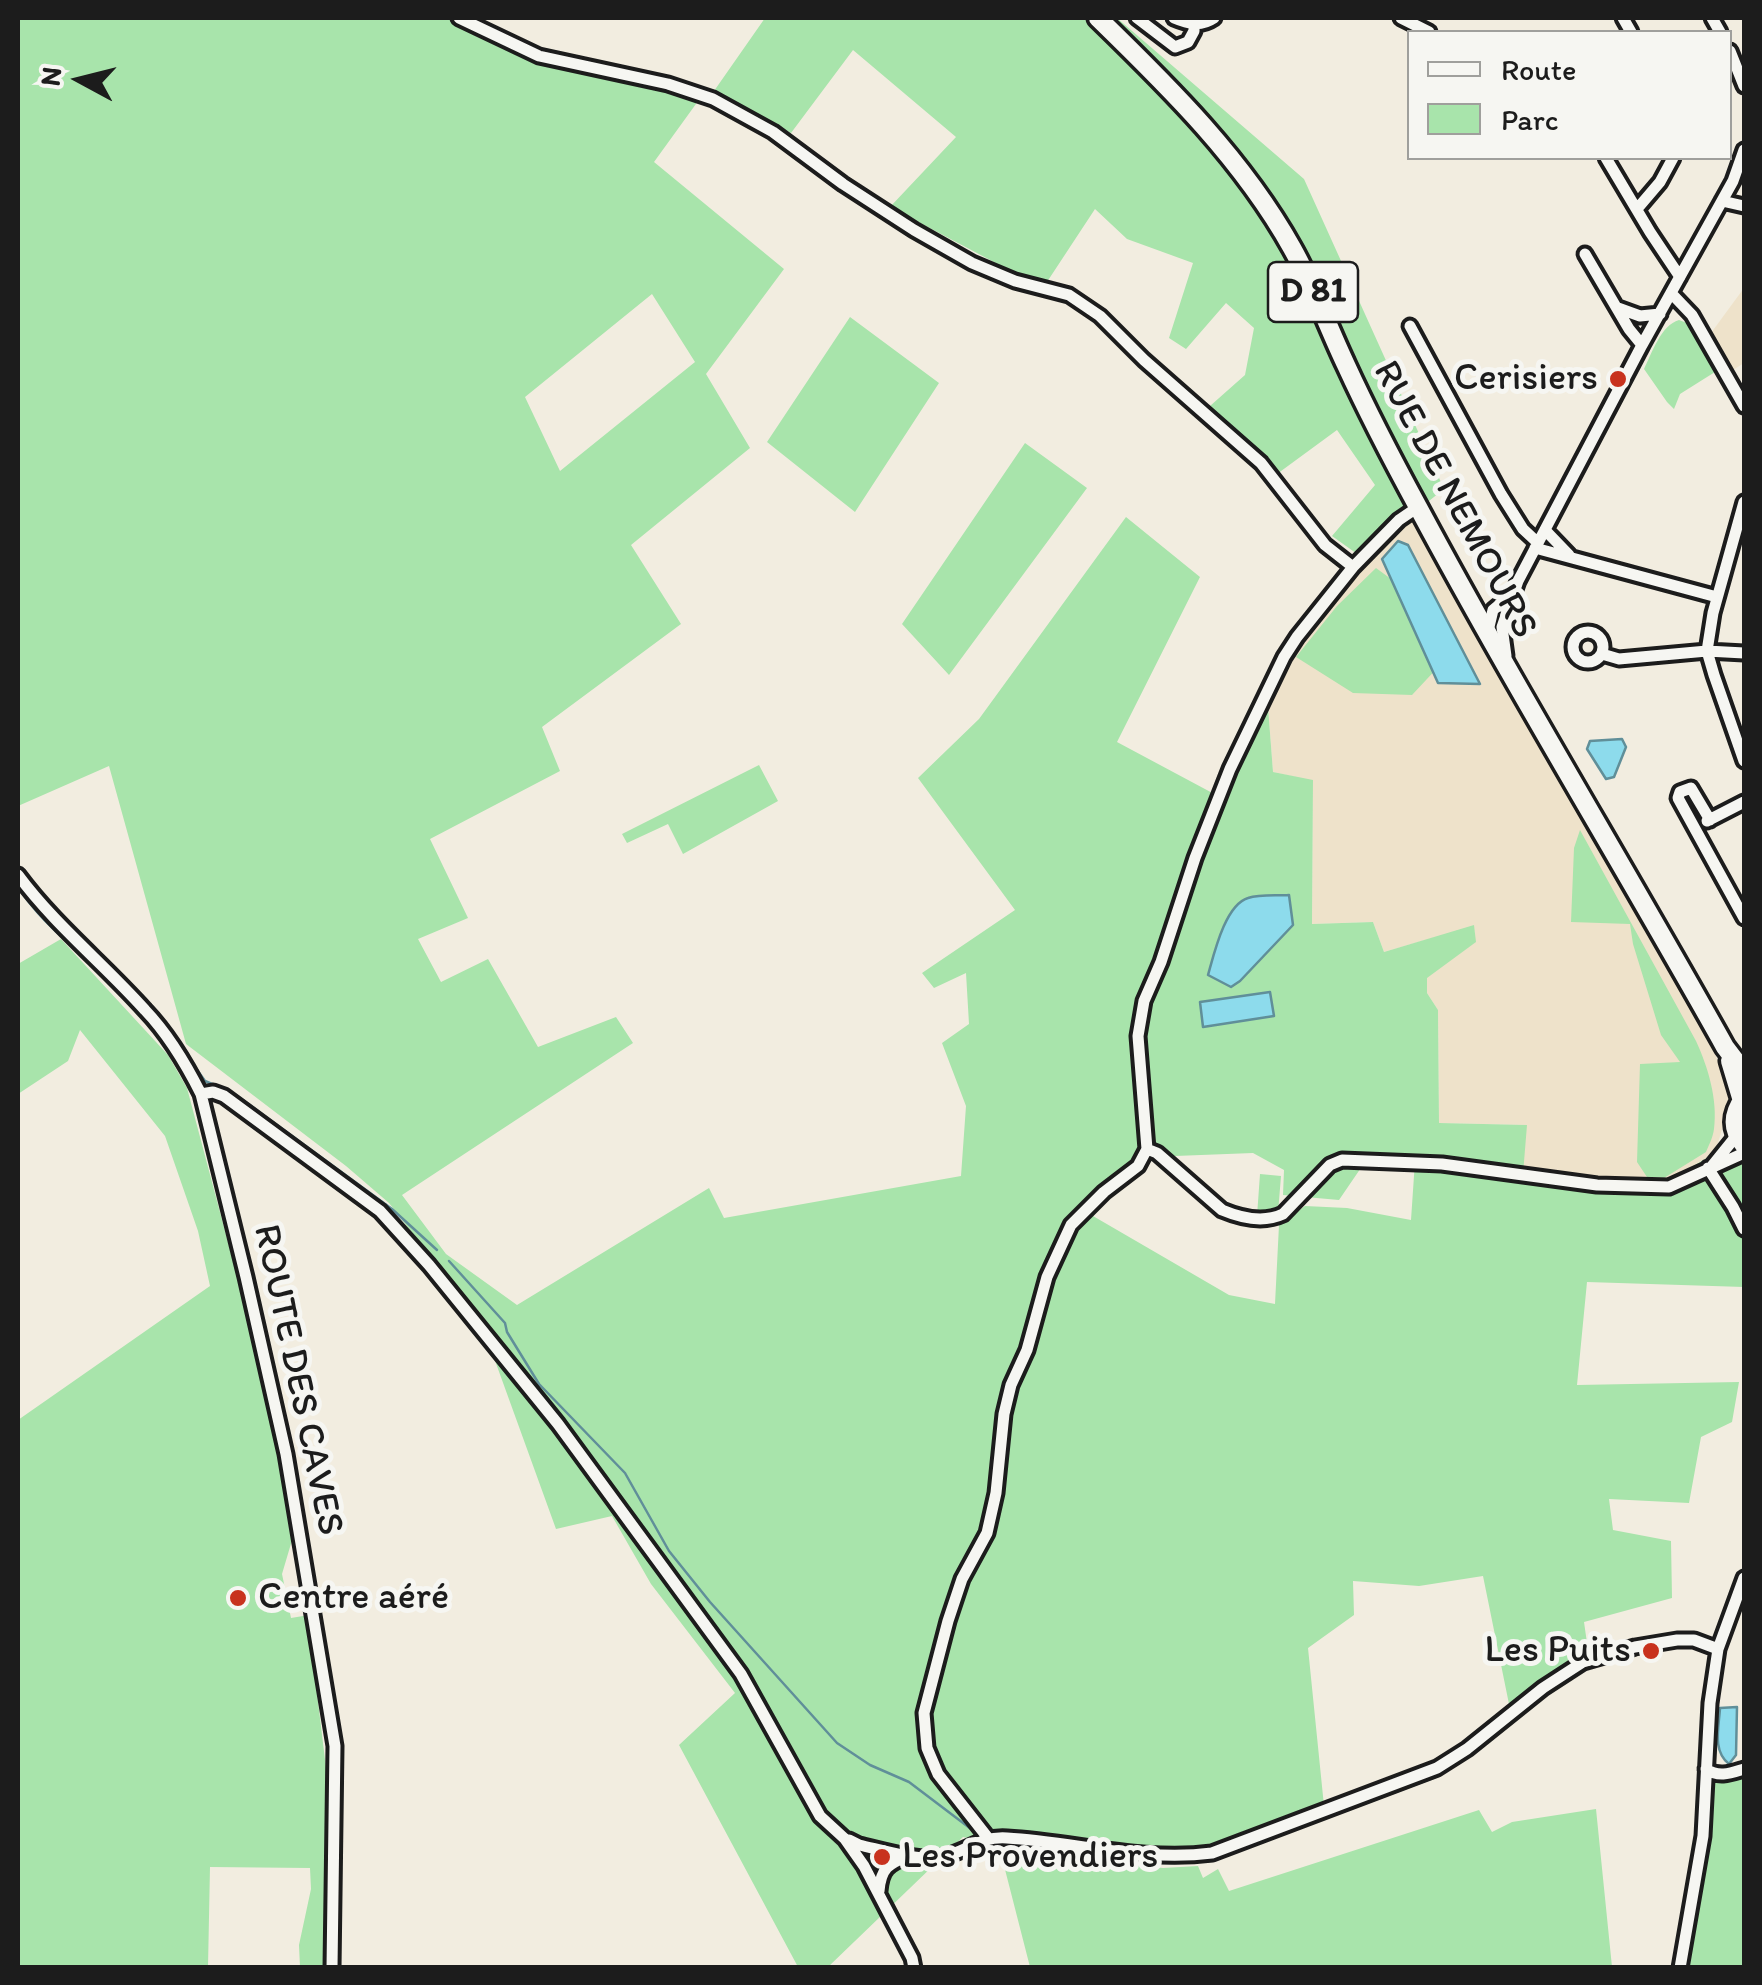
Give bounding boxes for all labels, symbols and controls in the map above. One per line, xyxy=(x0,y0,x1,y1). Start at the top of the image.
north arrow xyxy=(30,30,130,130)
legend xyxy=(1407,30,1732,160)
text: Route xyxy=(1501,51,1576,88)
text: N xyxy=(32,65,68,88)
text: Parc xyxy=(1501,101,1558,138)
road number: D 81 xyxy=(1268,262,1358,322)
street label: RUE DE NEMOURS xyxy=(1362,354,1546,646)
place label: Cerisiers xyxy=(1454,356,1598,402)
marker: Cerisiers xyxy=(1607,368,1629,390)
street label: ROUTE DES CAVES xyxy=(242,1221,352,1539)
place label: Centre aéré xyxy=(258,1575,449,1621)
marker: Centre aéré xyxy=(227,1587,249,1609)
place label: Les Puits xyxy=(1485,1628,1631,1674)
marker: Les Puits xyxy=(1640,1640,1662,1662)
place label: Les Provendiers xyxy=(902,1834,1158,1880)
marker: Les Provendiers xyxy=(871,1846,893,1868)

